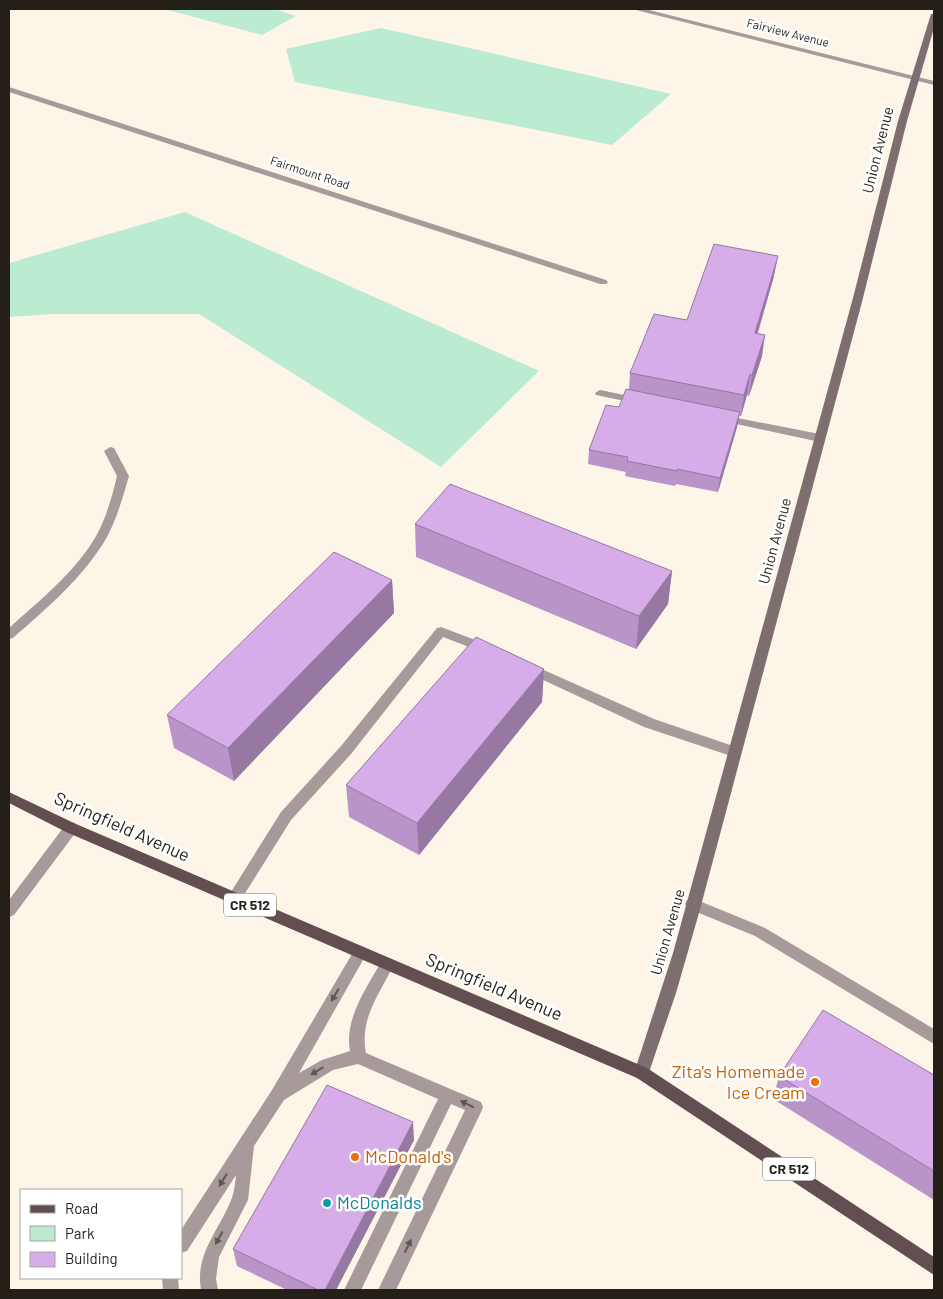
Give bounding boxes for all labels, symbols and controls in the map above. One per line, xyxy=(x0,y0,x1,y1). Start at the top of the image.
street label: Fairview Avenue xyxy=(746,15,831,49)
street label: Union Avenue xyxy=(858,105,896,195)
street label: Fairmount Road xyxy=(269,153,352,191)
street label: Union Avenue xyxy=(754,496,794,586)
street label: Springfield Avenue xyxy=(51,786,194,866)
street label: Union Avenue xyxy=(646,887,688,977)
road number: CR 512 xyxy=(224,894,276,916)
street label: Springfield Avenue xyxy=(423,947,566,1025)
one-way arrow xyxy=(330,988,339,1001)
place label: Zita's Homemade Ice Cream xyxy=(672,1060,805,1103)
one-way arrow xyxy=(311,1067,324,1076)
marker: Zita's Homemade Ice Cream xyxy=(809,1076,821,1088)
one-way arrow xyxy=(459,1100,474,1108)
place label: McDonald's xyxy=(365,1145,452,1167)
marker: McDonald's xyxy=(349,1151,361,1163)
road number: CR 512 xyxy=(763,1158,815,1180)
one-way arrow xyxy=(218,1173,227,1186)
legend xyxy=(20,1189,182,1279)
place label: McDonalds xyxy=(337,1191,422,1213)
marker: McDonalds xyxy=(321,1197,333,1209)
text: Road xyxy=(65,1199,98,1217)
text: Park xyxy=(65,1224,95,1242)
one-way arrow xyxy=(215,1231,223,1246)
one-way arrow xyxy=(404,1239,412,1253)
text: Building xyxy=(65,1249,118,1267)

